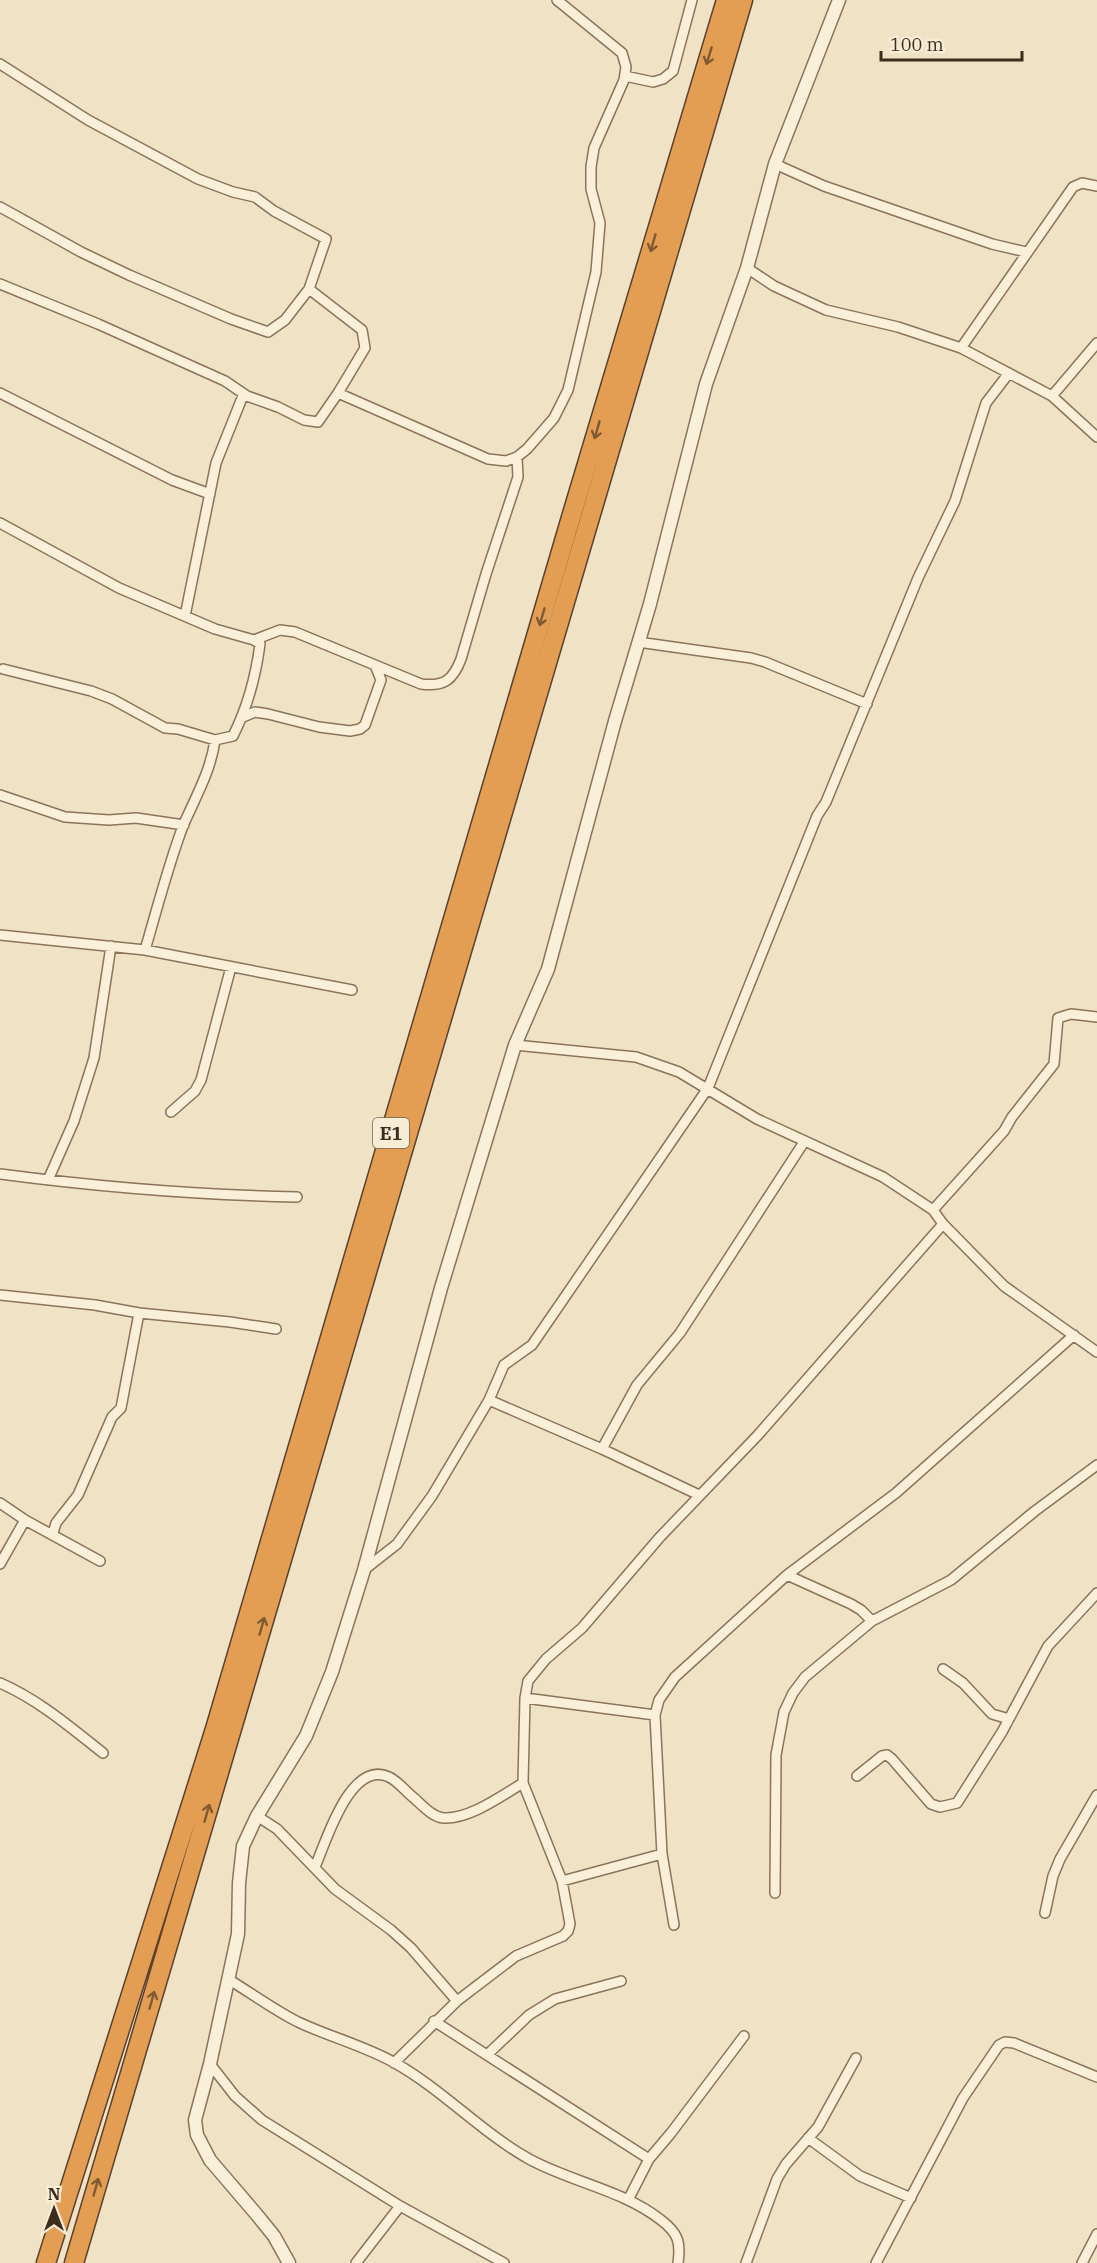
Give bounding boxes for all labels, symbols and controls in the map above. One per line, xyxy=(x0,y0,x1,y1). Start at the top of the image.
scale bar xyxy=(881,24,1022,62)
text: 100 m xyxy=(890,33,944,56)
one-way arrow xyxy=(703,46,714,65)
one-way arrow xyxy=(647,233,658,252)
one-way arrow xyxy=(591,420,602,439)
one-way arrow xyxy=(536,607,547,626)
road number: E1 xyxy=(373,1118,409,1148)
one-way arrow xyxy=(257,1617,268,1636)
one-way arrow xyxy=(202,1804,213,1823)
one-way arrow xyxy=(147,1991,158,2010)
one-way arrow xyxy=(91,2178,102,2197)
north arrow xyxy=(24,2179,84,2239)
text: N xyxy=(48,2184,60,2204)

